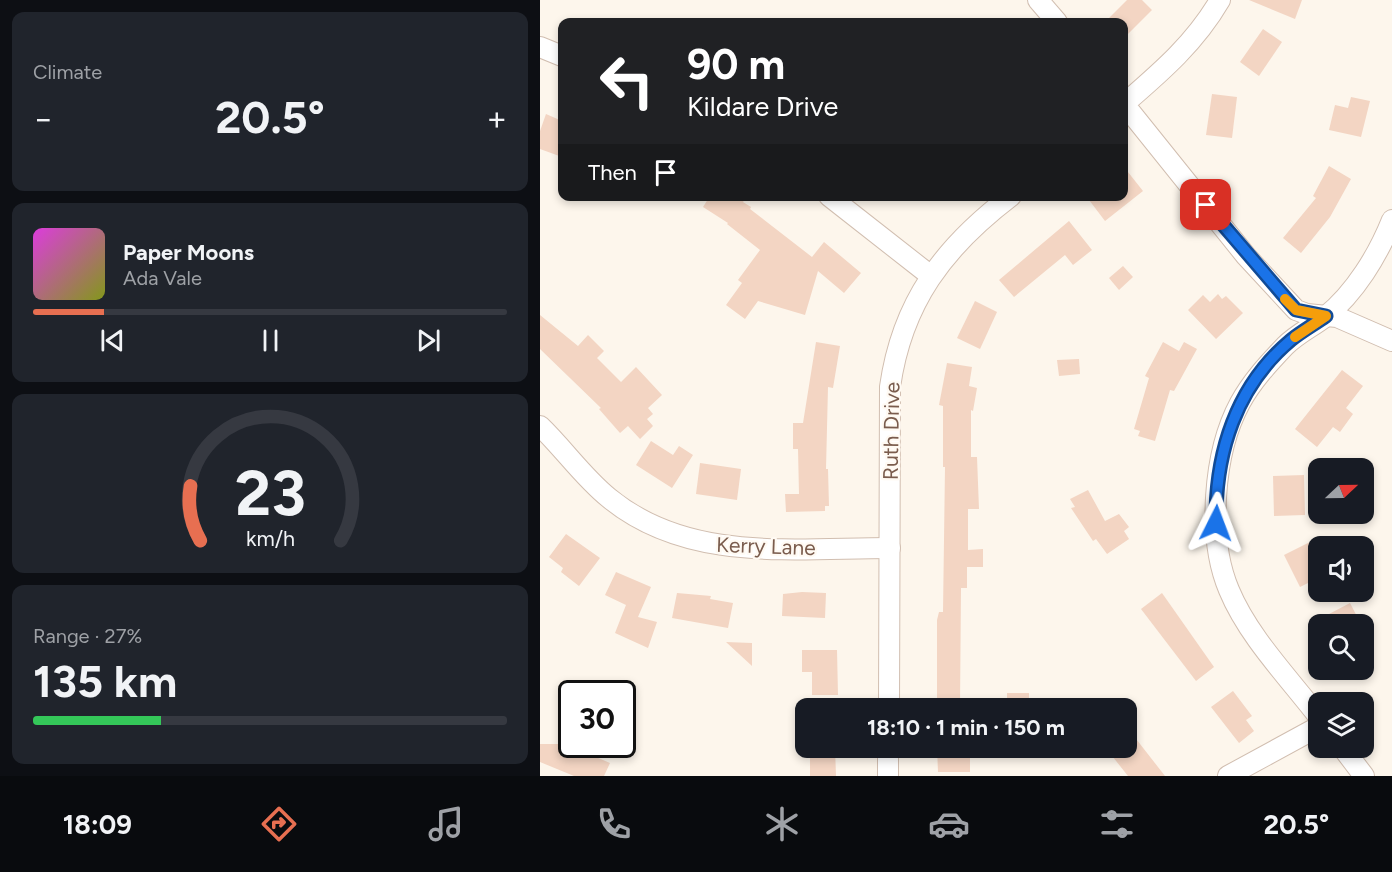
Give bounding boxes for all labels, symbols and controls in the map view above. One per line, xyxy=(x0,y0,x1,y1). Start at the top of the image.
text: 90 m xyxy=(687,39,785,90)
icon: left xyxy=(588,42,666,120)
text: Climate xyxy=(33,60,102,84)
text: 20.5° xyxy=(215,90,325,144)
text: Kildare Drive xyxy=(687,90,838,123)
text: − xyxy=(33,99,54,138)
text: + xyxy=(486,99,507,138)
icon: arrive xyxy=(649,156,682,189)
text: Then xyxy=(588,159,637,186)
pin xyxy=(1180,179,1231,230)
icon: arrive xyxy=(1189,188,1222,221)
text: Paper Moons xyxy=(123,239,254,266)
text: Ada Vale xyxy=(123,266,202,290)
icon: previous xyxy=(96,324,129,357)
icon: pause xyxy=(254,324,287,357)
icon: next xyxy=(412,324,445,357)
street label: Ruth Drive xyxy=(878,382,904,480)
text: 23 xyxy=(235,456,305,531)
north arrow xyxy=(1308,458,1374,524)
map controls xyxy=(1308,458,1374,758)
position arrow xyxy=(1184,491,1248,555)
text: km/h xyxy=(246,526,294,551)
street label: Kerry Lane xyxy=(716,532,816,560)
button: sound xyxy=(1308,536,1374,602)
button: search xyxy=(1308,614,1374,680)
text: Range · 27% xyxy=(33,624,142,648)
text: 135 km xyxy=(33,654,177,708)
speed limit sign: 30 xyxy=(558,680,636,758)
button: layers xyxy=(1308,692,1374,758)
text: 18:10 · 1 min · 150 m xyxy=(867,714,1065,741)
icon: directions xyxy=(258,803,300,845)
icon: music xyxy=(425,803,467,845)
icon: phone xyxy=(593,803,635,845)
icon: climate xyxy=(761,803,803,845)
icon: car xyxy=(928,803,970,845)
icon: filters xyxy=(1096,803,1138,845)
text: 18:09 xyxy=(63,808,132,841)
text: 20.5° xyxy=(1263,808,1329,841)

